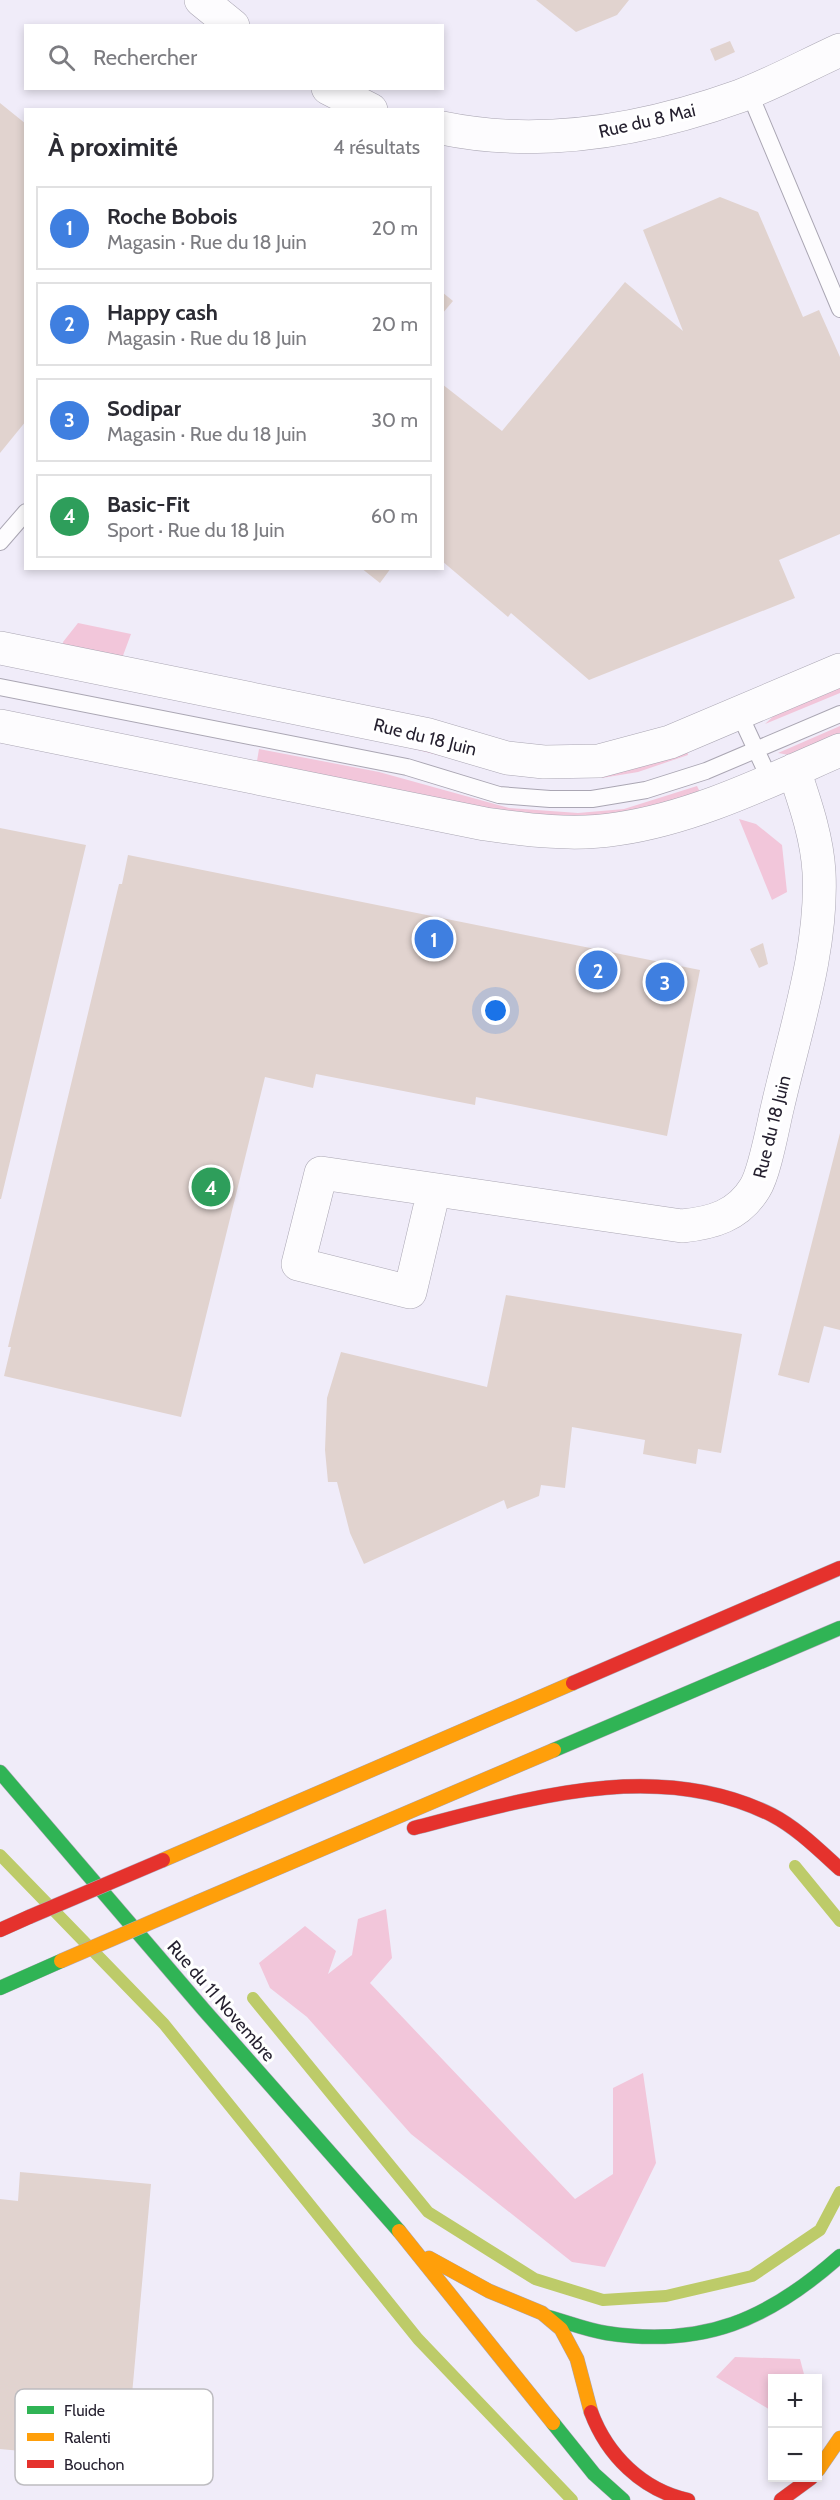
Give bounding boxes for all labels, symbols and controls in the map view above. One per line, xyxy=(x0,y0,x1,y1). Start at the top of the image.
search box xyxy=(24,24,444,90)
icon: search xyxy=(45,41,78,74)
text: Rechercher xyxy=(93,44,197,71)
street label: Rue du 8 Mai xyxy=(596,99,698,143)
text: À proximité xyxy=(48,131,178,163)
text: 4 résultats xyxy=(333,135,420,159)
text: Roche Bobois xyxy=(107,203,237,230)
text: 1 xyxy=(66,216,73,240)
text: 20 m xyxy=(372,216,418,240)
text: Magasin · Rue du 18 Juin xyxy=(107,230,307,254)
text: Happy cash xyxy=(107,299,218,326)
text: 2 xyxy=(64,312,75,336)
text: 20 m xyxy=(372,312,418,336)
text: Magasin · Rue du 18 Juin xyxy=(107,326,307,350)
text: Sodipar xyxy=(107,395,181,422)
text: 3 xyxy=(64,408,75,432)
text: 30 m xyxy=(371,408,418,432)
text: Magasin · Rue du 18 Juin xyxy=(107,422,307,446)
text: Basic-Fit xyxy=(107,491,190,518)
text: 4 xyxy=(63,504,76,528)
text: 60 m xyxy=(371,504,418,528)
text: Sport · Rue du 18 Juin xyxy=(107,518,285,542)
street label: Rue du 18 Juin xyxy=(371,714,479,760)
pin: 1 xyxy=(414,916,454,962)
pin: 2 xyxy=(578,948,618,992)
pin: 3 xyxy=(646,960,684,1004)
your location xyxy=(481,996,510,1025)
street label: Rue du 18 Juin xyxy=(749,1073,795,1181)
pin: 4 xyxy=(192,1164,230,1210)
street label: Rue du 11 Novembre xyxy=(162,1936,280,2066)
map controls xyxy=(768,2374,822,2482)
button: + xyxy=(768,2374,822,2428)
legend xyxy=(15,2389,213,2485)
text: Fluide xyxy=(64,2401,105,2420)
text: Ralenti xyxy=(64,2428,111,2447)
button: − xyxy=(768,2428,822,2482)
text: Bouchon xyxy=(64,2455,124,2474)

